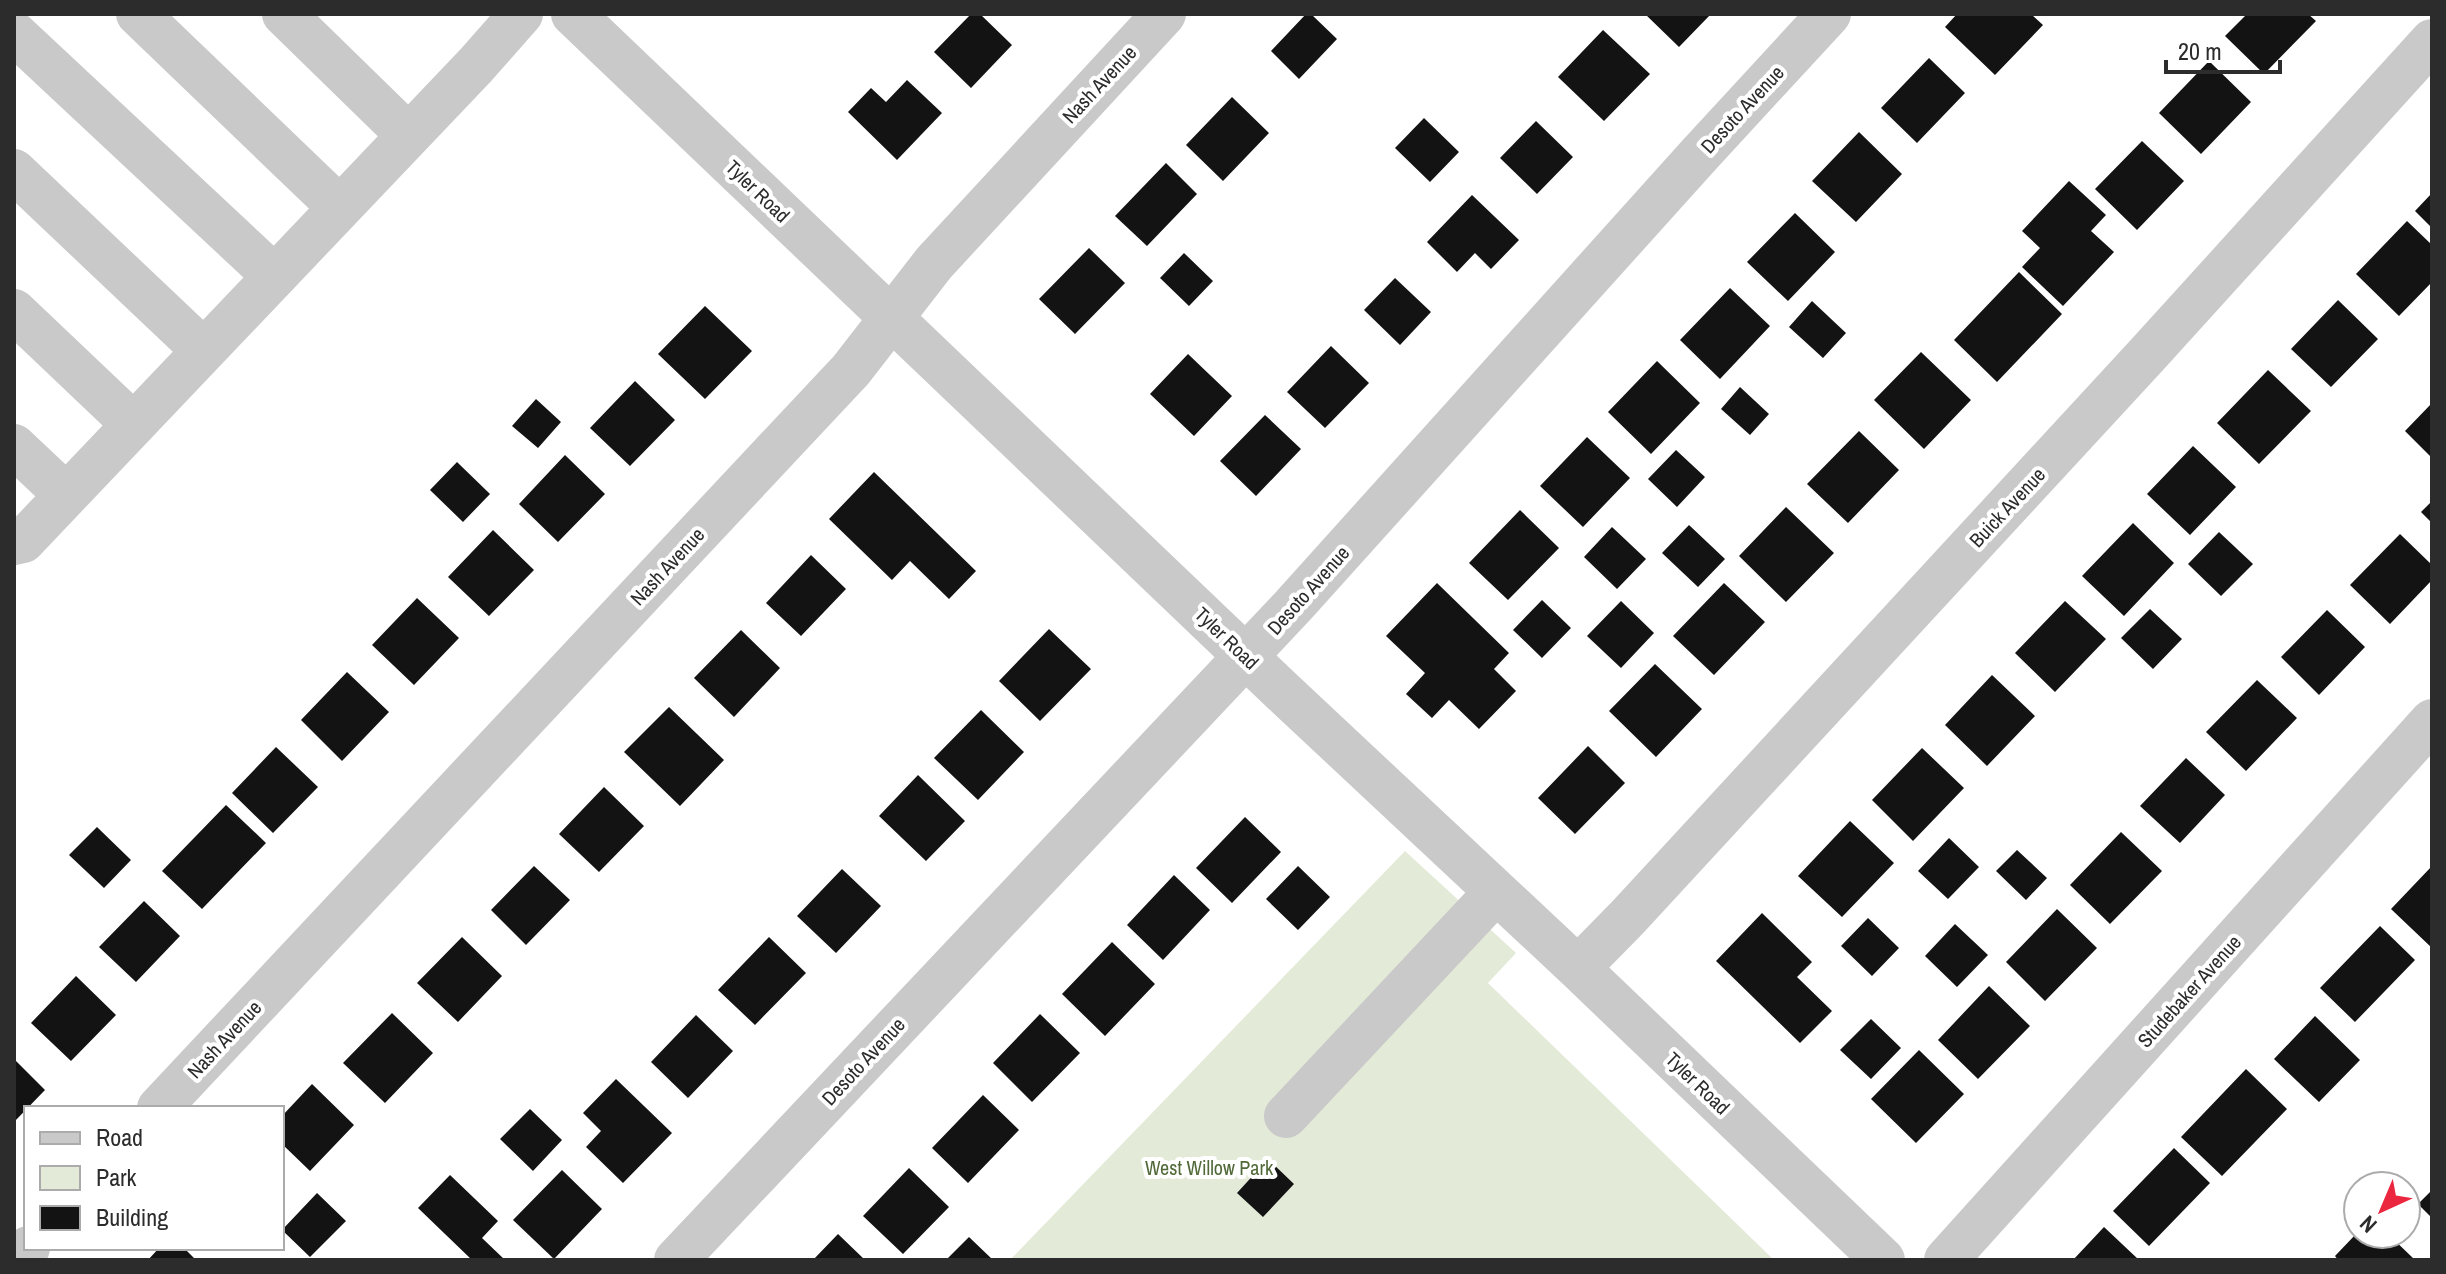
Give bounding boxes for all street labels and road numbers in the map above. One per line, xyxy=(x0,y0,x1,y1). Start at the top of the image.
street label: Nash Avenue xyxy=(1056,39,1142,129)
street label: Desoto Avenue xyxy=(1694,59,1790,159)
street label: Tyler Road xyxy=(720,154,796,228)
street label: Buick Avenue xyxy=(1963,461,2051,553)
street label: Nash Avenue xyxy=(624,521,710,611)
street label: Desoto Avenue xyxy=(1261,540,1355,640)
street label: Tyler Road xyxy=(1189,601,1265,675)
street label: Studebaker Avenue xyxy=(2131,929,2247,1053)
street label: Nash Avenue xyxy=(181,994,267,1084)
street label: Desoto Avenue xyxy=(815,1011,911,1111)
street label: Tyler Road xyxy=(1660,1046,1736,1120)

